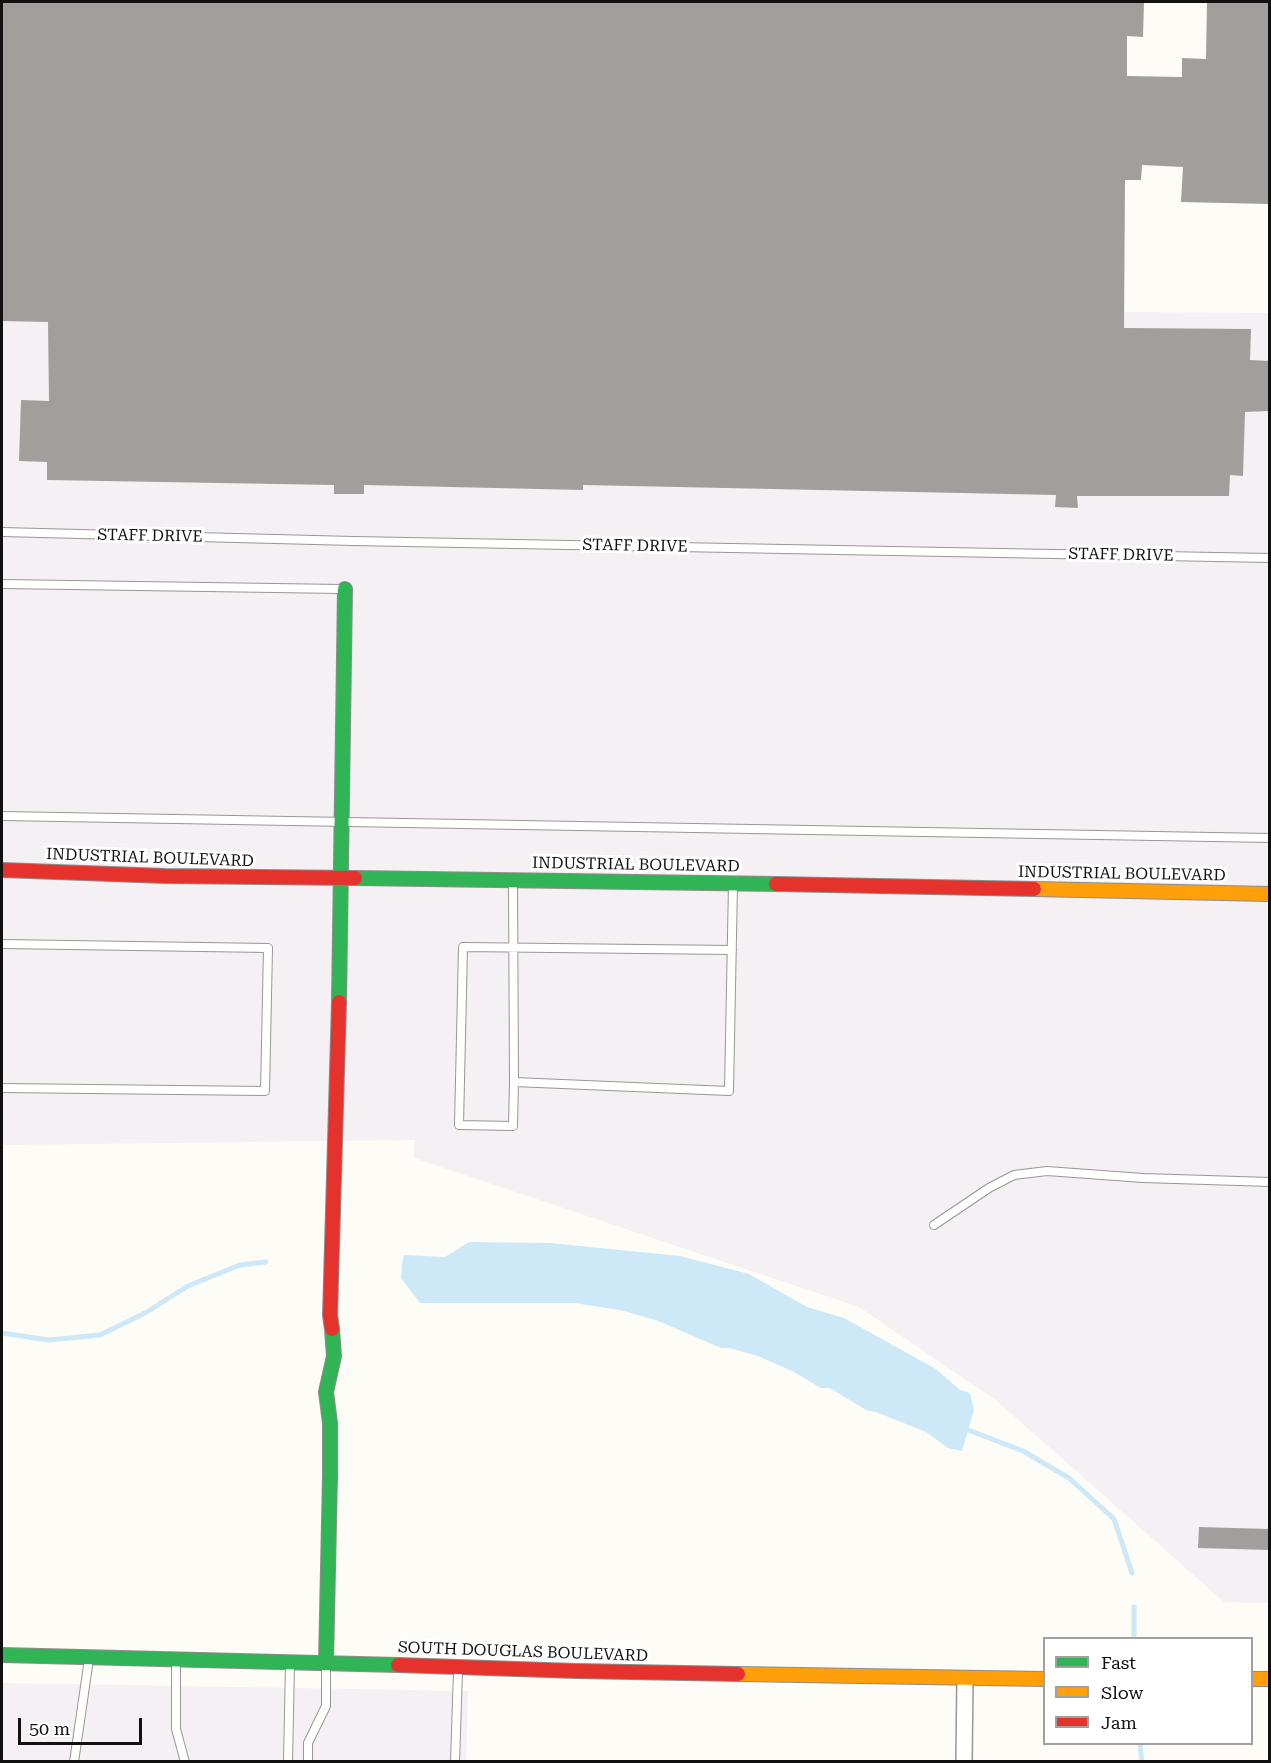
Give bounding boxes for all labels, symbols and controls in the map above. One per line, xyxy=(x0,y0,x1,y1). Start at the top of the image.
street label: STAFF DRIVE xyxy=(97,525,203,547)
street label: STAFF DRIVE xyxy=(582,535,688,557)
street label: STAFF DRIVE xyxy=(1068,544,1174,566)
street label: INDUSTRIAL BOULEVARD xyxy=(46,845,254,871)
street label: INDUSTRIAL BOULEVARD xyxy=(532,854,740,876)
street label: INDUSTRIAL BOULEVARD xyxy=(1018,863,1226,885)
legend xyxy=(1043,1637,1253,1745)
street label: SOUTH DOUGLAS BOULEVARD xyxy=(398,1638,648,1666)
text: Fast xyxy=(1101,1652,1136,1673)
text: Slow xyxy=(1101,1682,1143,1703)
scale bar xyxy=(21,1706,146,1744)
text: Jam xyxy=(1101,1712,1137,1733)
text: 50 m xyxy=(29,1718,70,1739)

